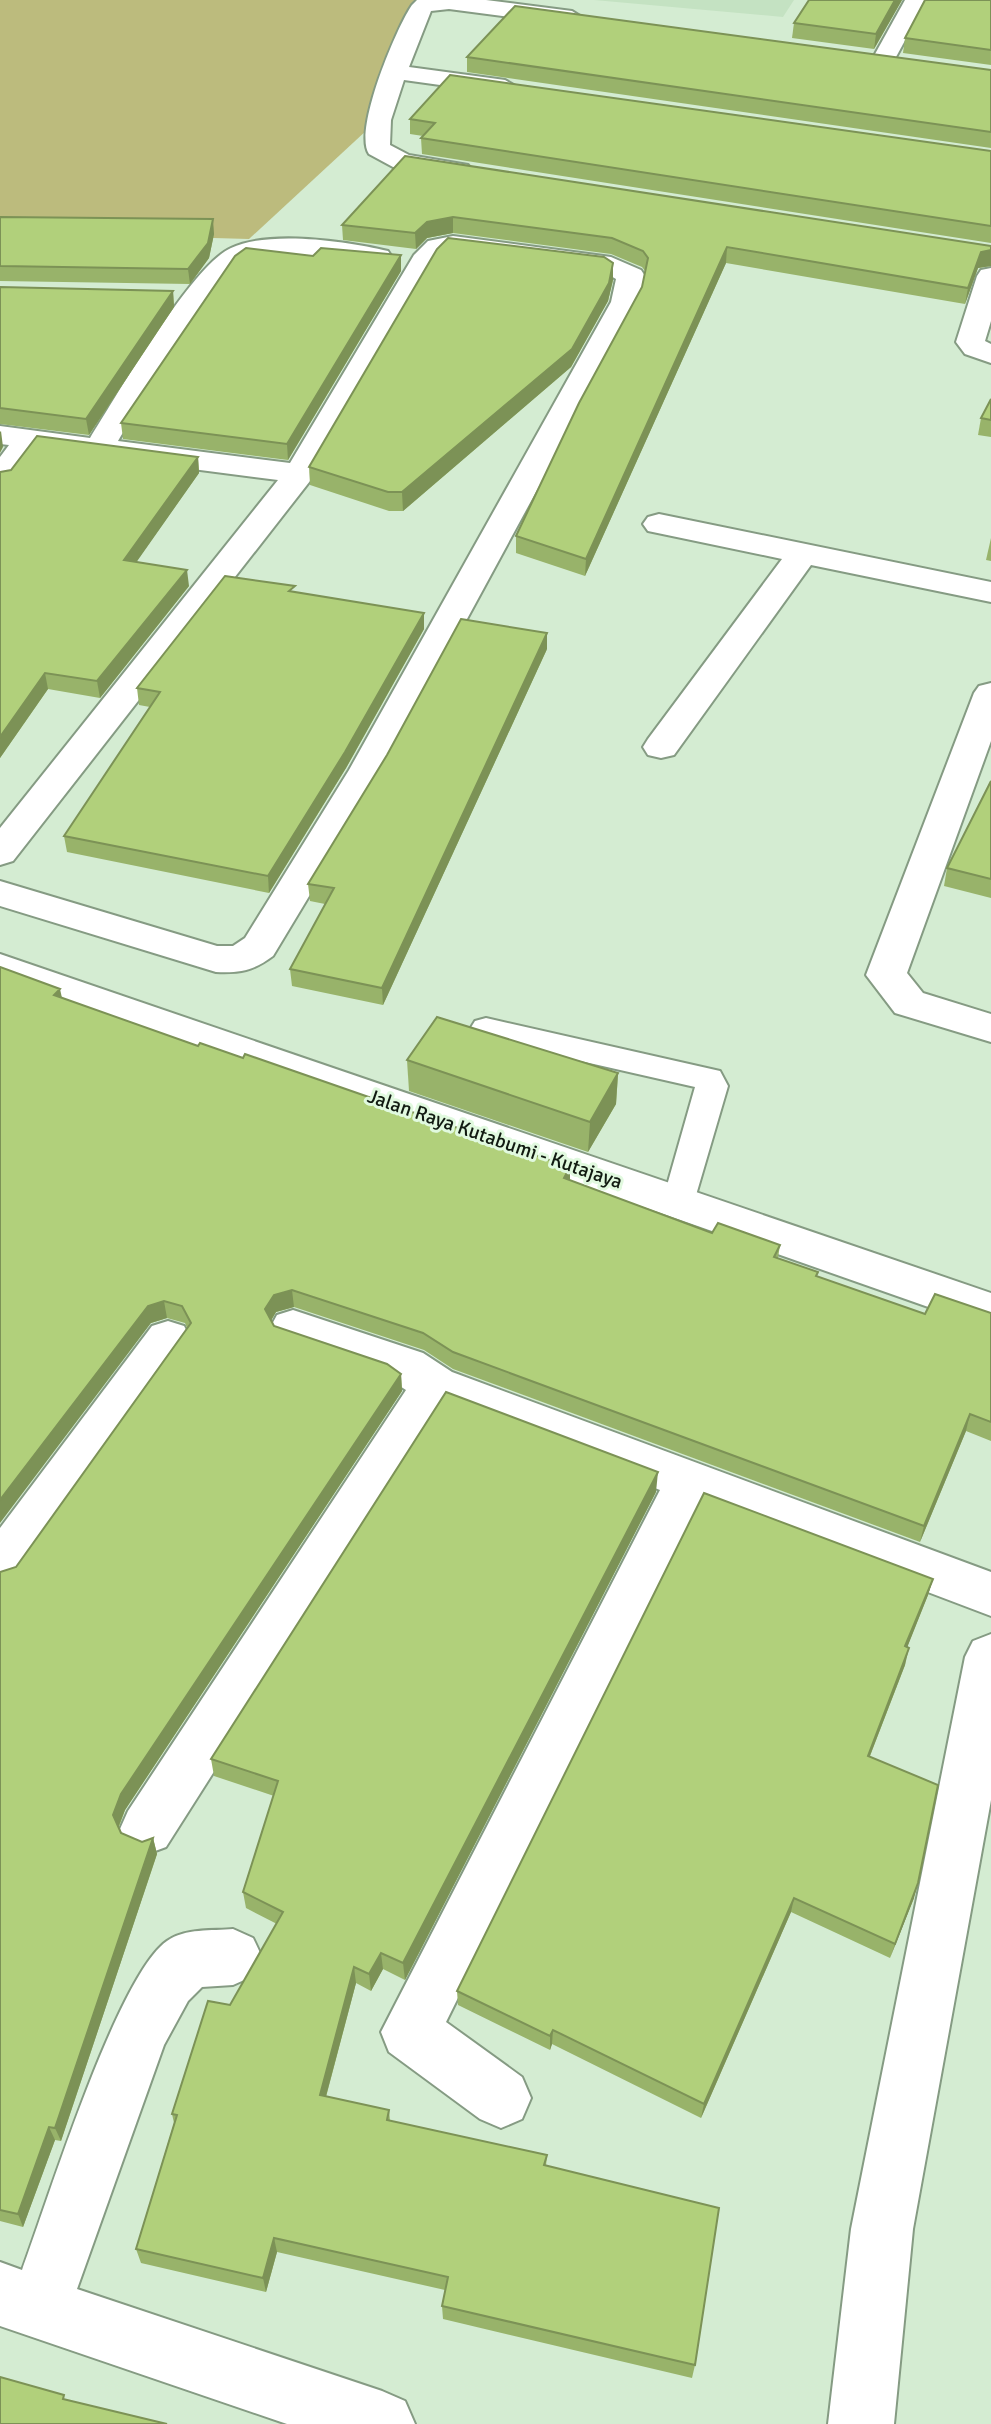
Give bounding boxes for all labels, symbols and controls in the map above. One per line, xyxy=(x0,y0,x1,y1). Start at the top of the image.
street label: Jalan Raya Kutabumi - Kutajaya xyxy=(364,1084,626,1194)

